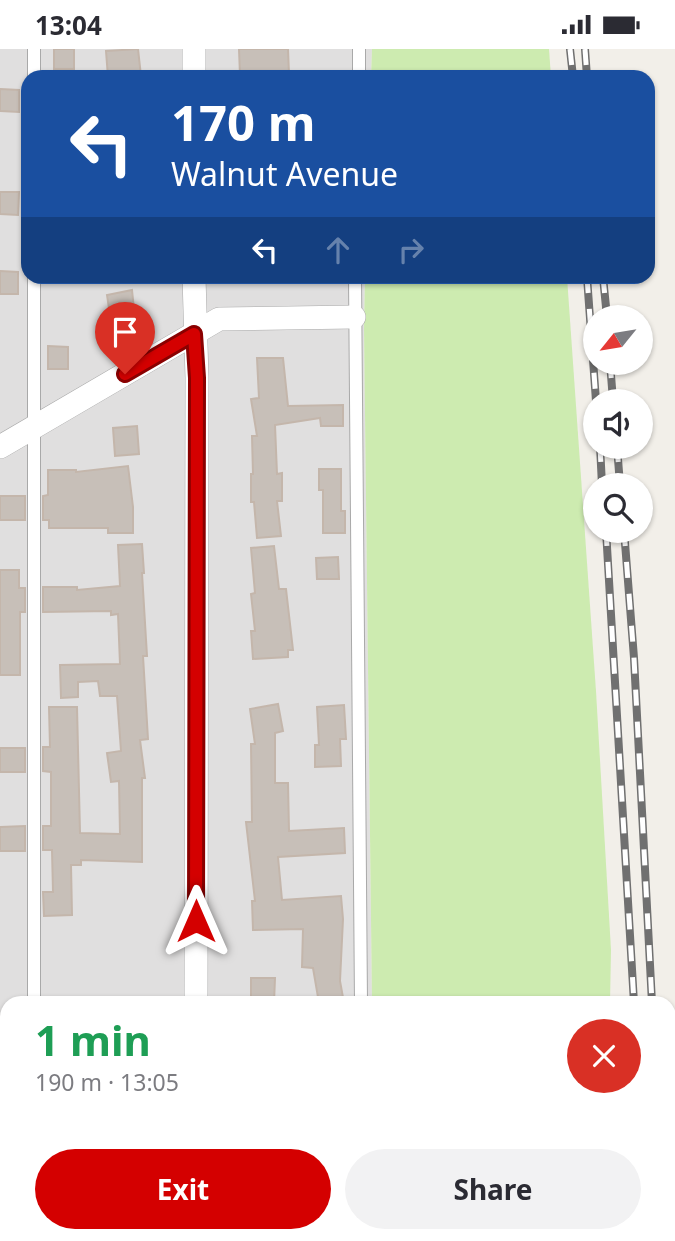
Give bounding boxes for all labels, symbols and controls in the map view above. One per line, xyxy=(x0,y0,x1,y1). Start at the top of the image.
text: 13:04 xyxy=(35,7,102,43)
text: 170 m xyxy=(171,89,316,155)
icon: left xyxy=(56,98,147,189)
text: Walnut Avenue xyxy=(171,152,398,195)
icon: left xyxy=(246,231,284,269)
icon: ahead xyxy=(319,231,357,269)
icon: right xyxy=(392,231,430,269)
pin xyxy=(95,302,155,374)
north arrow xyxy=(583,305,653,375)
map controls xyxy=(583,305,653,543)
icon: arrive xyxy=(106,313,144,351)
button: sound xyxy=(583,389,653,459)
button: search xyxy=(583,473,653,543)
position arrow xyxy=(159,884,233,958)
text: 1 min xyxy=(35,1011,151,1068)
button: close xyxy=(567,1019,641,1093)
text: 190 m · 13:05 xyxy=(35,1066,179,1098)
button: Exit xyxy=(35,1149,331,1229)
button: Share xyxy=(345,1149,641,1229)

